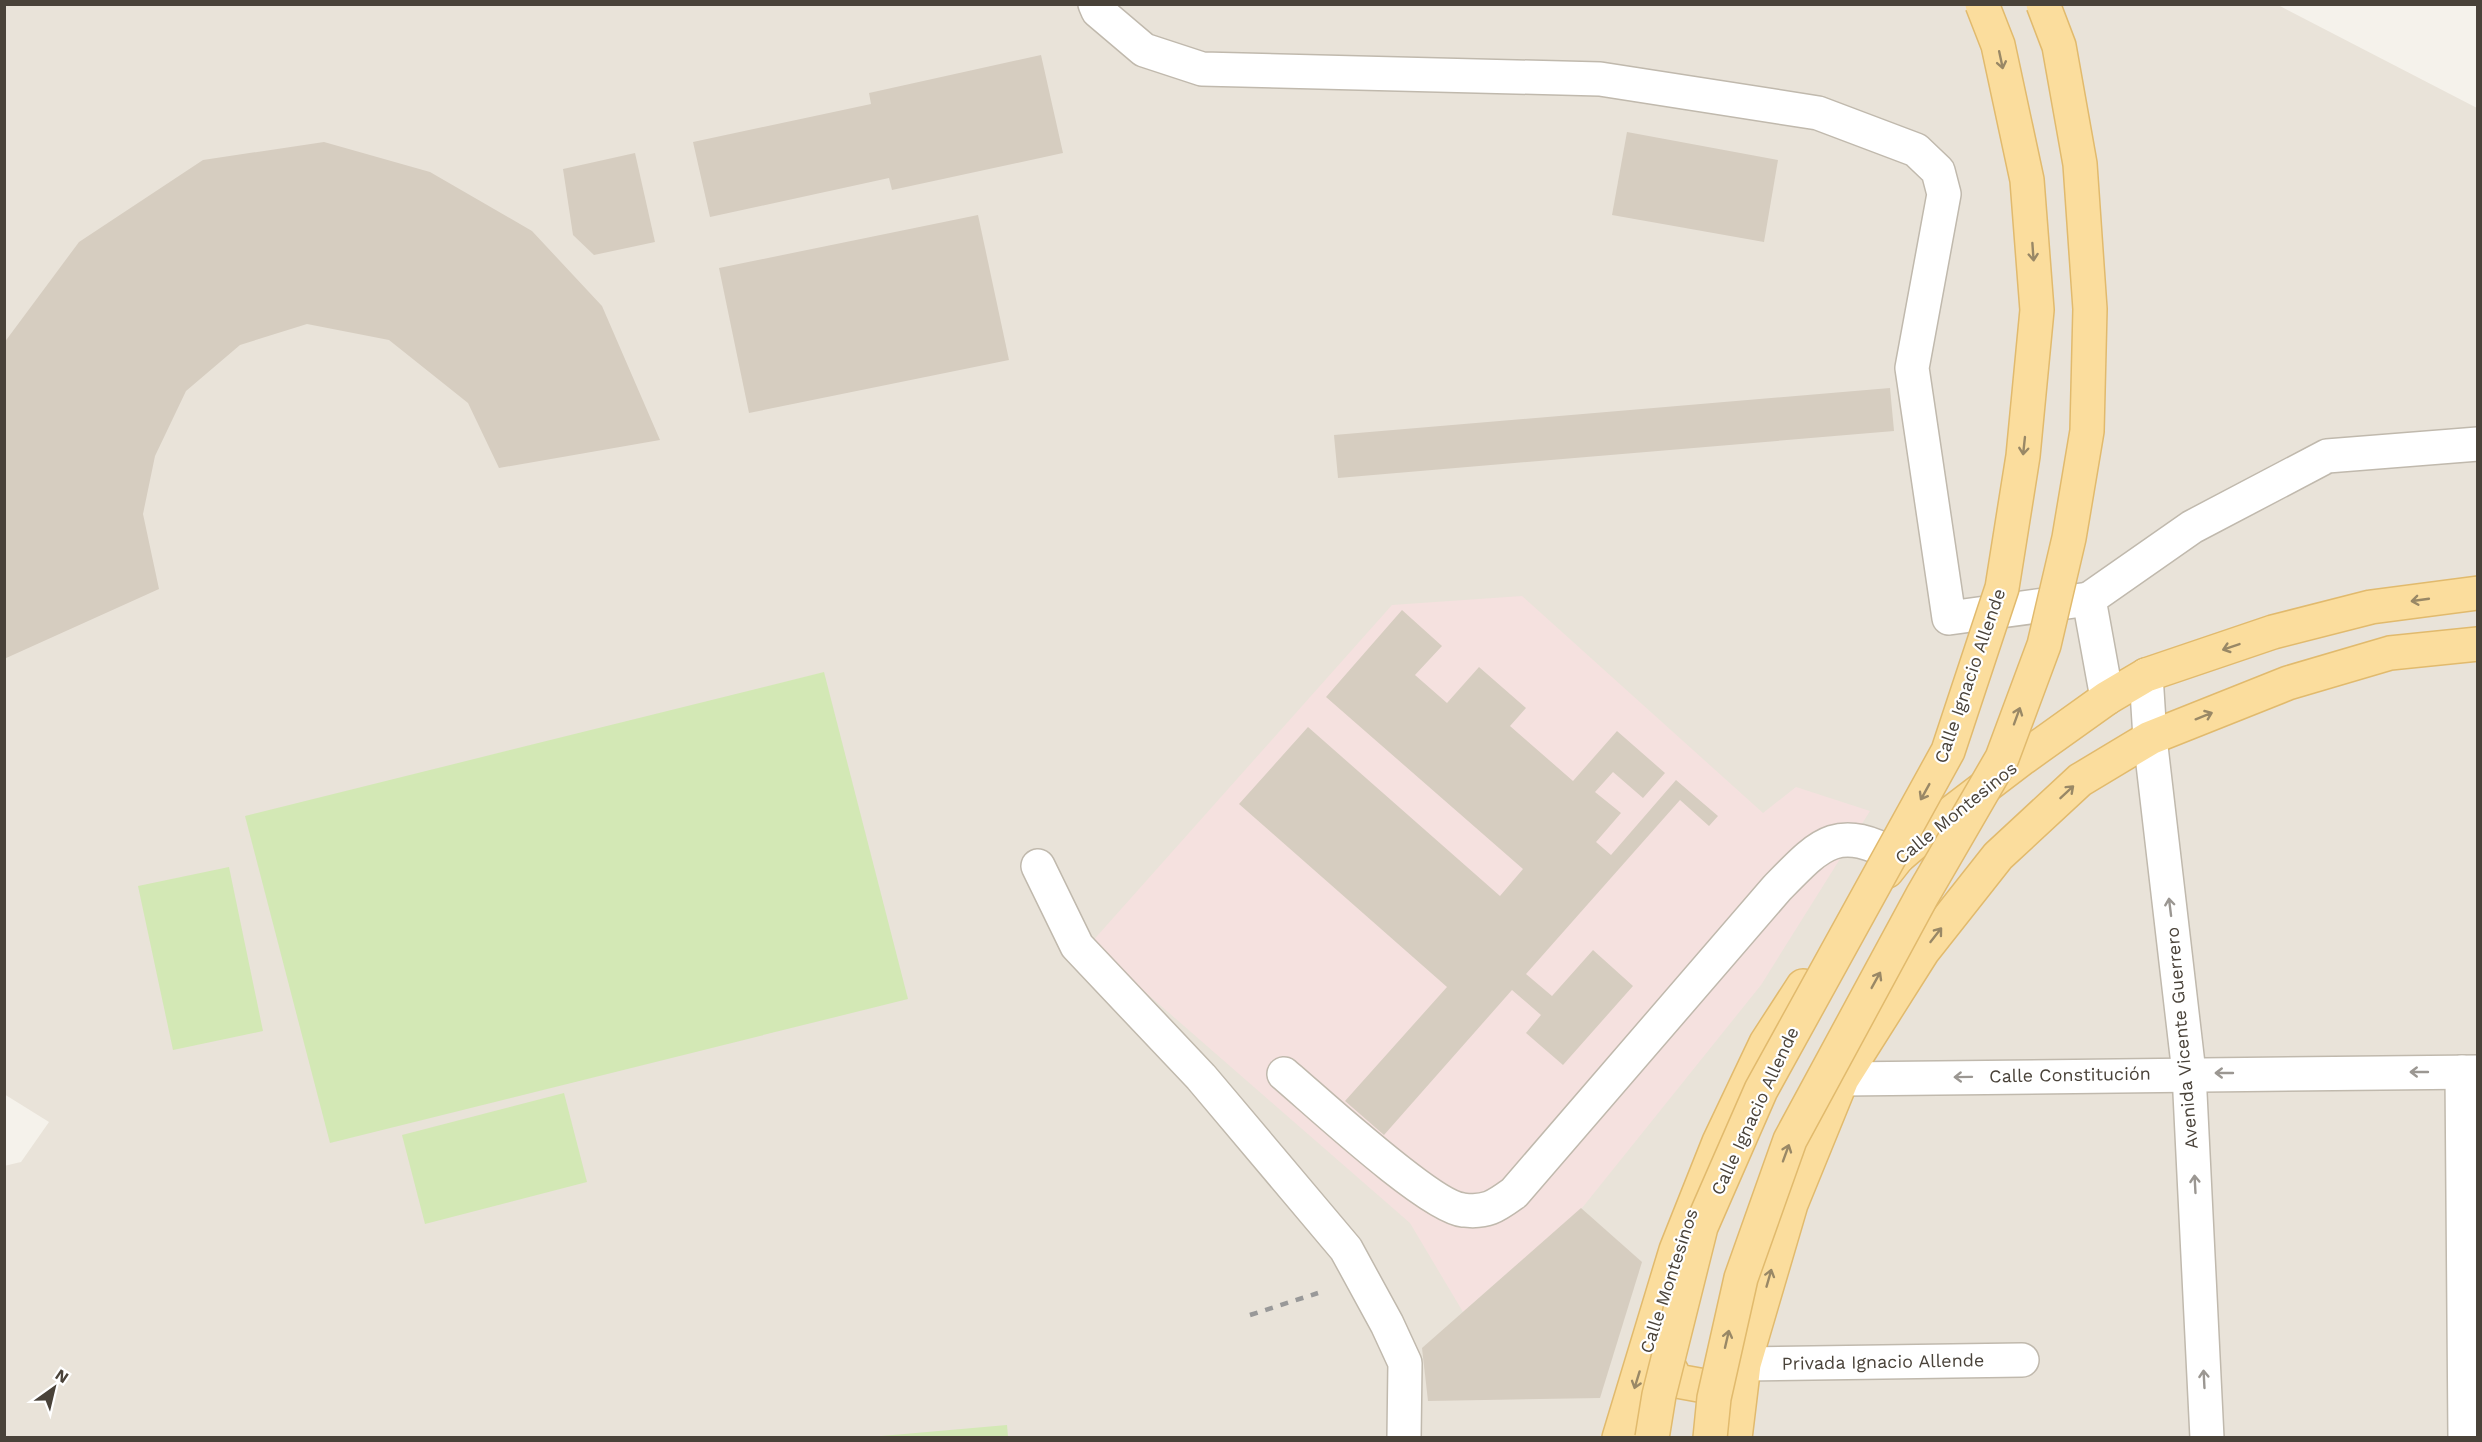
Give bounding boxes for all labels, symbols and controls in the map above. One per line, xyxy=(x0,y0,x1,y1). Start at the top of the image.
one-way arrow xyxy=(1996,50,2008,69)
one-way arrow xyxy=(2028,241,2039,261)
one-way arrow xyxy=(2018,435,2029,455)
street label: Calle Ignacio Allende xyxy=(1930,586,2009,766)
one-way arrow xyxy=(2410,595,2430,606)
one-way arrow xyxy=(2222,642,2240,653)
one-way arrow xyxy=(2013,707,2024,726)
one-way arrow xyxy=(2195,710,2213,721)
street label: Calle Montesinos xyxy=(1891,757,2021,868)
one-way arrow xyxy=(1919,783,1931,800)
one-way arrow xyxy=(2059,785,2074,799)
one-way arrow xyxy=(2164,897,2175,917)
street label: Avenida Vicente Guerrero xyxy=(2161,926,2202,1150)
one-way arrow xyxy=(1929,927,1942,943)
one-way arrow xyxy=(1871,972,1882,990)
street label: Calle Ignacio Allende xyxy=(1706,1023,1803,1198)
street label: Calle Constitución xyxy=(1989,1063,2151,1086)
one-way arrow xyxy=(2410,1066,2430,1078)
one-way arrow xyxy=(2215,1067,2235,1079)
one-way arrow xyxy=(1953,1071,1973,1083)
one-way arrow xyxy=(1781,1144,1792,1163)
one-way arrow xyxy=(2189,1175,2200,1195)
street label: Calle Montesinos xyxy=(1635,1206,1702,1356)
one-way arrow xyxy=(1764,1269,1775,1288)
one-way arrow xyxy=(1722,1330,1734,1349)
street label: Privada Ignacio Allende xyxy=(1781,1349,1985,1374)
north arrow xyxy=(24,1358,84,1418)
text: N xyxy=(52,1365,72,1387)
one-way arrow xyxy=(1631,1370,1642,1389)
one-way arrow xyxy=(2199,1370,2210,1390)

